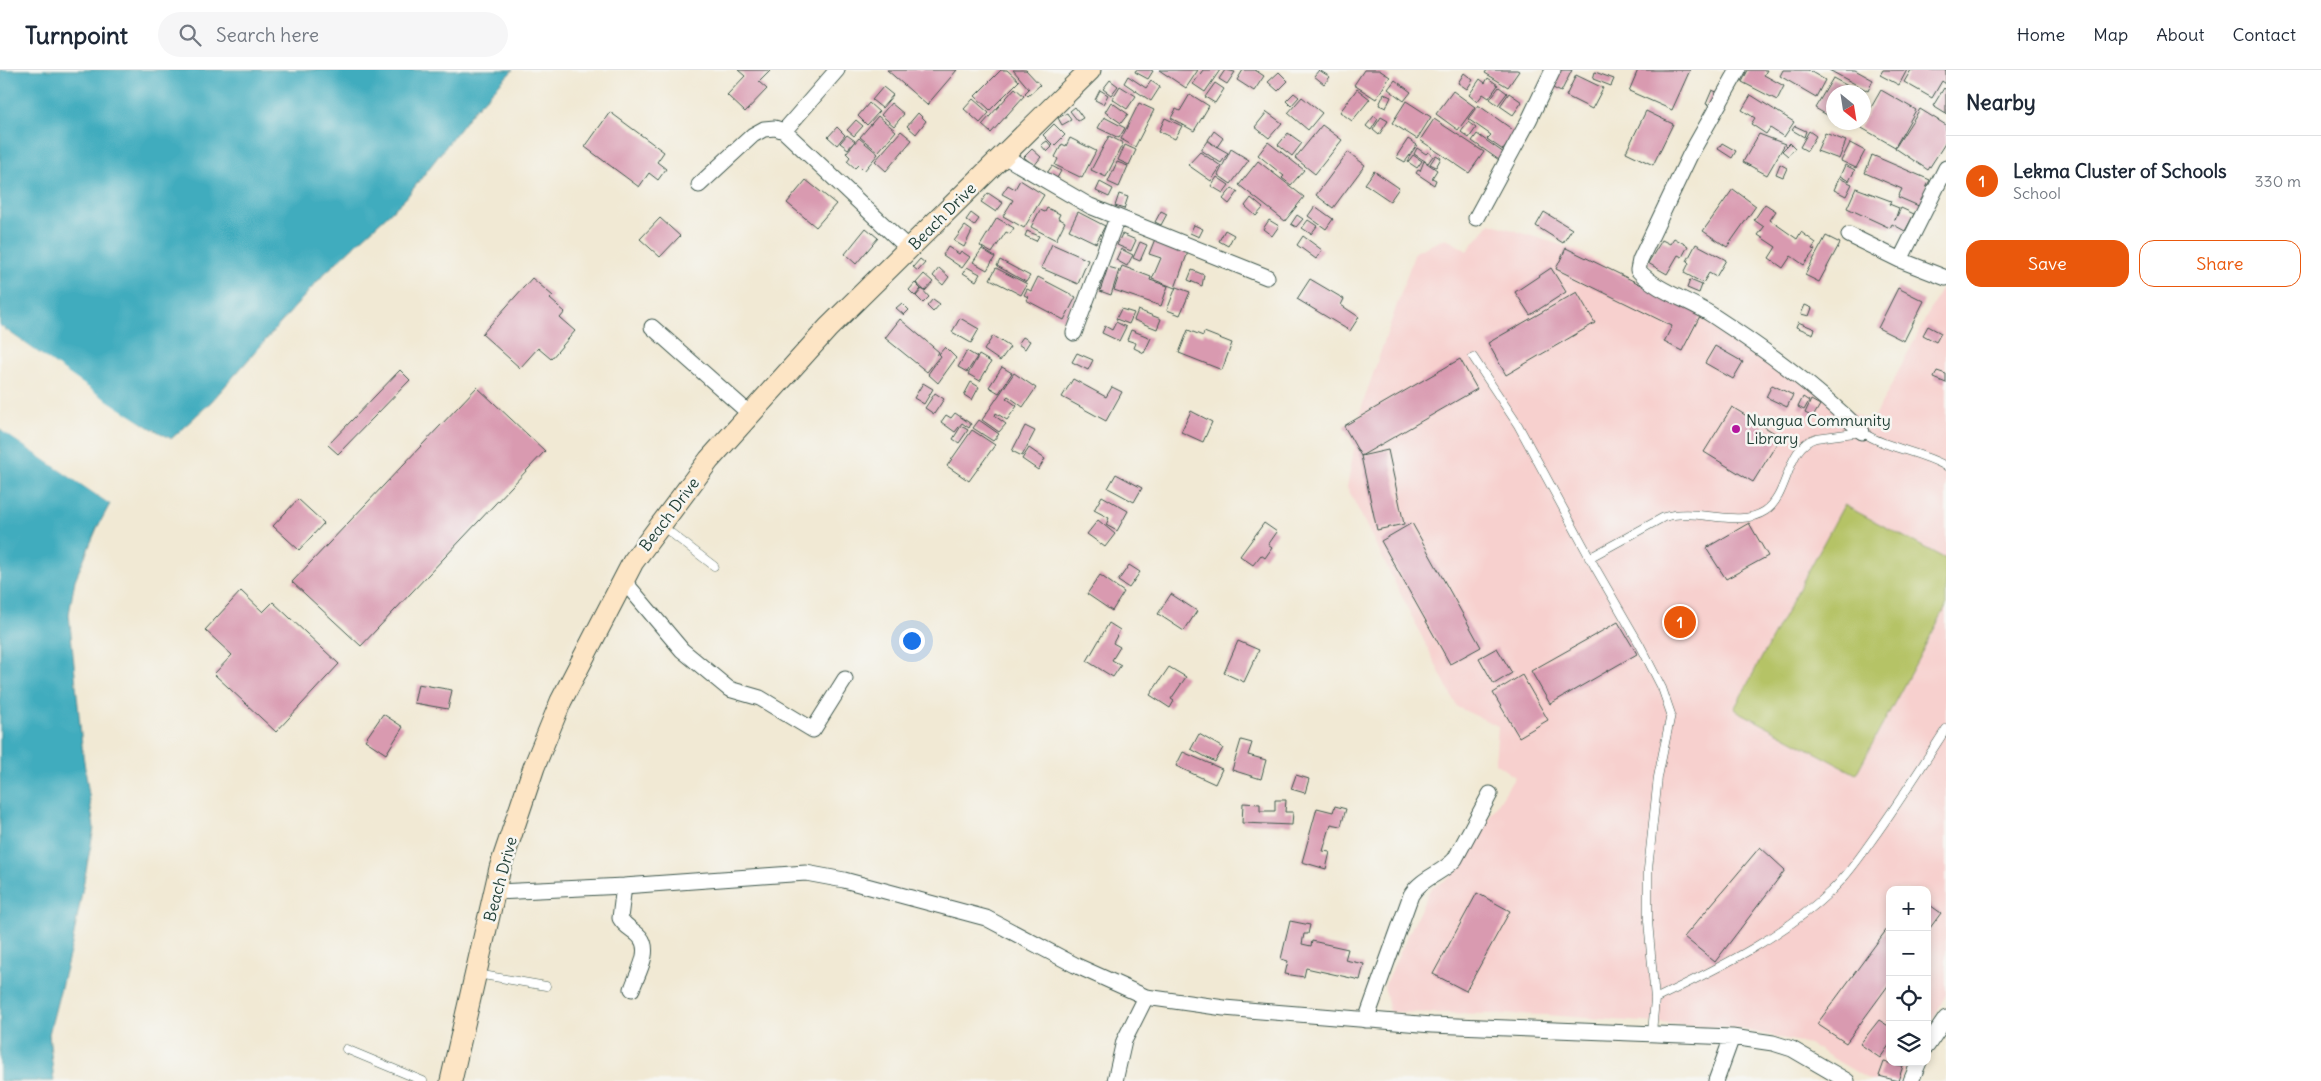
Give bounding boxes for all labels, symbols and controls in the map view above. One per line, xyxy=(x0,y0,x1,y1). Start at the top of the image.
search box xyxy=(158,12,508,57)
text: Turnpoint xyxy=(25,20,128,50)
icon: search xyxy=(176,21,204,49)
text: Search here xyxy=(216,23,319,47)
text: Home xyxy=(2017,23,2065,46)
text: Map xyxy=(2093,23,2128,46)
text: About xyxy=(2156,23,2204,46)
text: Contact xyxy=(2232,23,2296,46)
north arrow xyxy=(1826,85,1871,130)
text: Nearby xyxy=(1966,89,2036,116)
text: Lekma Cluster of Schools xyxy=(2013,159,2227,183)
text: 1 xyxy=(1979,171,1985,191)
text: 330 m xyxy=(2254,171,2301,191)
street label: Beach Drive xyxy=(904,178,980,254)
text: School xyxy=(2013,183,2061,203)
button: Save xyxy=(1966,240,2129,287)
button: Share xyxy=(2139,240,2301,287)
place label: Nungua Community Library xyxy=(1746,410,1891,448)
marker: Nungua Community Library xyxy=(1730,423,1742,435)
street label: Beach Drive xyxy=(635,473,703,555)
pin: 1 xyxy=(1664,603,1696,641)
your location xyxy=(899,628,925,654)
street label: Beach Drive xyxy=(479,834,521,924)
map controls xyxy=(1886,886,1931,1066)
button: + xyxy=(1886,886,1931,931)
button: − xyxy=(1886,931,1931,976)
button: locate xyxy=(1886,976,1931,1021)
button: layers xyxy=(1886,1021,1931,1066)

